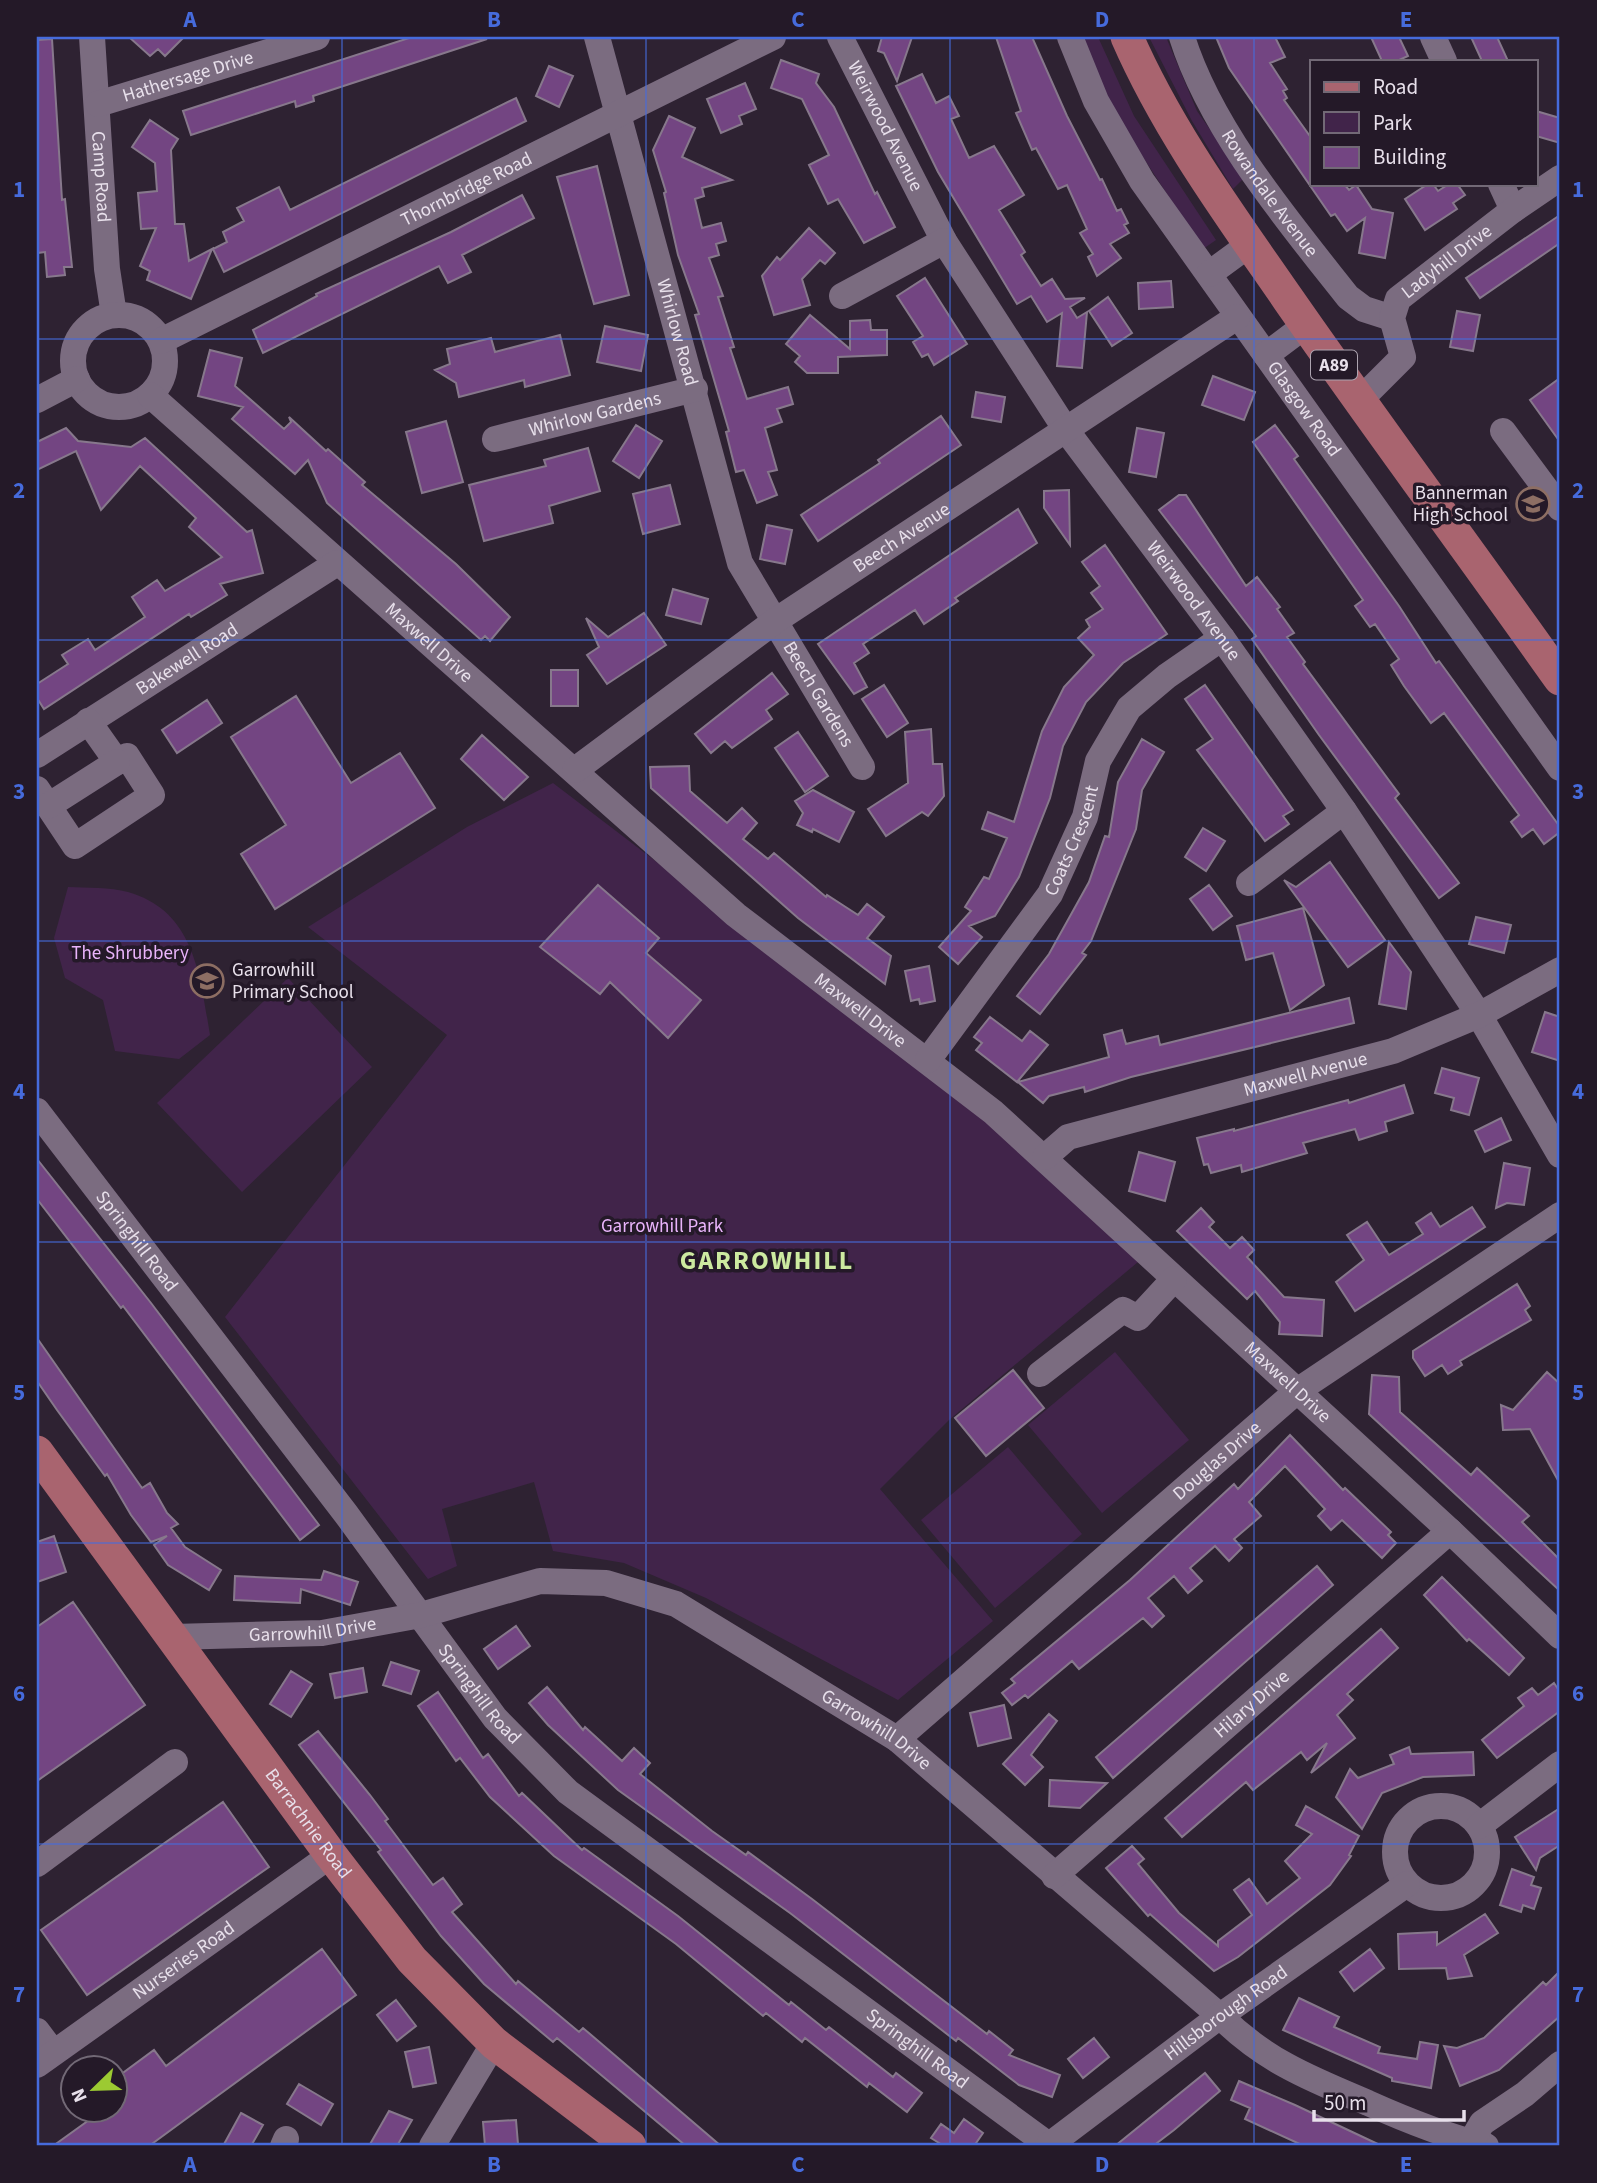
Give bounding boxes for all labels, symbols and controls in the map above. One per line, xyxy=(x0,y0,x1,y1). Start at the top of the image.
text: A xyxy=(182,3,197,36)
text: B xyxy=(487,3,501,36)
text: C xyxy=(791,3,805,36)
text: D xyxy=(1095,3,1109,36)
text: E xyxy=(1400,3,1412,36)
street label: Hathersage Drive xyxy=(119,44,257,109)
street label: Weirwood Avenue xyxy=(841,56,930,196)
legend xyxy=(1310,60,1538,186)
text: Road xyxy=(1373,72,1418,102)
text: Park xyxy=(1373,108,1413,138)
street label: Rowandale Avenue xyxy=(1215,124,1325,263)
street label: Camp Road xyxy=(85,130,117,223)
text: Building xyxy=(1373,142,1447,172)
street label: Thornbridge Road xyxy=(396,145,537,233)
text: 1 xyxy=(13,173,25,206)
text: 1 xyxy=(1572,173,1584,206)
street label: Ladyhill Drive xyxy=(1396,218,1497,305)
street label: Whirlow Road xyxy=(650,276,705,389)
road number: A89 xyxy=(1311,351,1357,380)
street label: Glasgow Road xyxy=(1261,355,1348,462)
street label: Whirlow Gardens xyxy=(526,385,664,444)
text: 2 xyxy=(13,474,25,507)
text: 2 xyxy=(1572,474,1584,507)
place label: Bannerman High School xyxy=(1413,480,1508,529)
school or university icon: Bannerman High School xyxy=(1514,485,1552,523)
street label: Beech Avenue xyxy=(848,496,956,580)
street label: Weirwood Avenue xyxy=(1140,535,1247,666)
street label: Maxwell Drive xyxy=(379,596,479,689)
street label: Bakewell Road xyxy=(130,616,243,702)
street label: Beech Gardens xyxy=(776,636,861,752)
text: 3 xyxy=(13,775,25,808)
text: 3 xyxy=(1572,775,1584,808)
street label: Coats Crescent xyxy=(1037,782,1106,900)
park label: The Shrubbery xyxy=(71,940,189,967)
place label: Garrowhill Primary School xyxy=(232,957,354,1006)
school or university icon: Garrowhill Primary School xyxy=(188,962,226,1000)
street label: Maxwell Drive xyxy=(809,966,912,1054)
street label: Maxwell Avenue xyxy=(1240,1045,1370,1103)
text: 4 xyxy=(13,1075,25,1108)
text: 4 xyxy=(1572,1075,1584,1108)
street label: Springhill Road xyxy=(89,1185,184,1298)
park label: Garrowhill Park xyxy=(601,1213,724,1240)
district label: GARROWHILL xyxy=(680,1242,854,1279)
street label: Maxwell Drive xyxy=(1238,1335,1337,1429)
text: 5 xyxy=(13,1376,25,1409)
text: 5 xyxy=(1572,1376,1584,1409)
street label: Douglas Drive xyxy=(1167,1415,1267,1507)
street label: Garrowhill Drive xyxy=(249,1610,378,1648)
street label: Springhill Road xyxy=(432,1638,527,1750)
street label: Hilary Drive xyxy=(1208,1663,1295,1744)
text: 6 xyxy=(13,1677,25,1710)
text: 6 xyxy=(1572,1677,1584,1710)
street label: Garrowhill Drive xyxy=(816,1682,937,1776)
street label: Barrachnie Road xyxy=(259,1763,358,1884)
street label: Nurseries Road xyxy=(127,1915,240,2006)
street label: Hillsborough Road xyxy=(1158,1959,1293,2067)
text: 7 xyxy=(13,1978,25,2011)
text: 7 xyxy=(1572,1978,1584,2011)
street label: Springhill Road xyxy=(861,2002,974,2095)
north arrow xyxy=(60,2054,130,2124)
scale bar xyxy=(1314,2078,1464,2122)
text: N xyxy=(65,2084,95,2106)
text: 50 m xyxy=(1324,2088,1366,2118)
text: A xyxy=(182,2148,197,2181)
text: B xyxy=(487,2148,501,2181)
text: C xyxy=(791,2148,805,2181)
text: D xyxy=(1095,2148,1109,2181)
text: E xyxy=(1400,2148,1412,2181)

